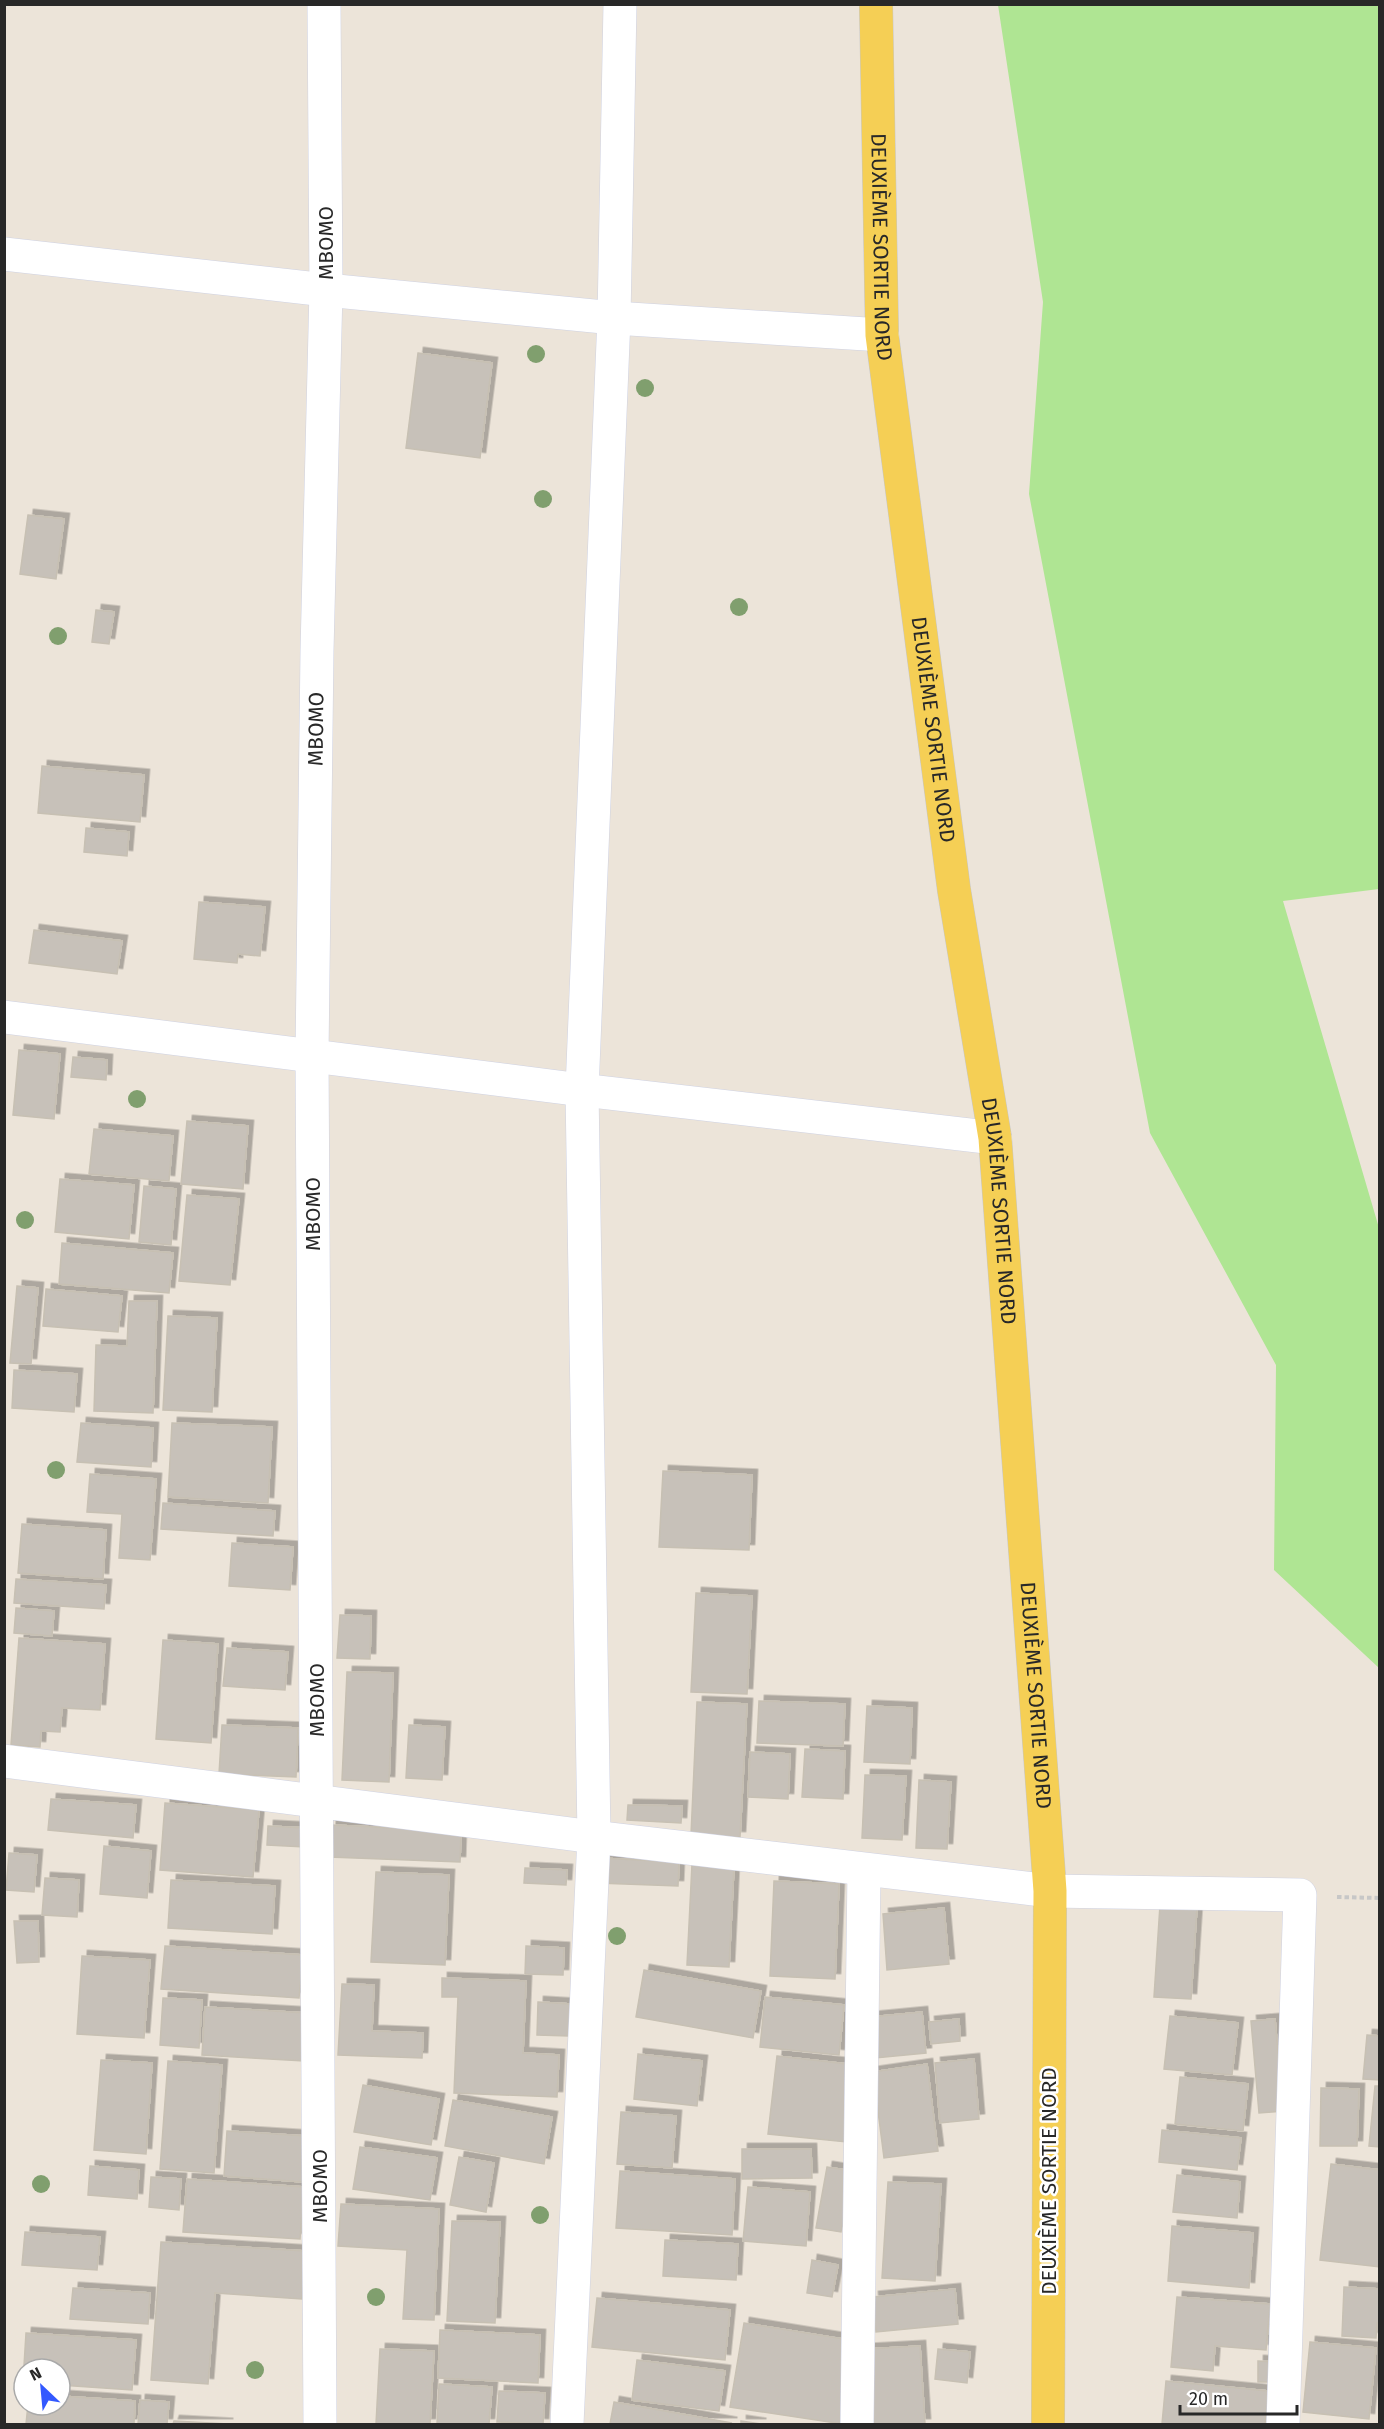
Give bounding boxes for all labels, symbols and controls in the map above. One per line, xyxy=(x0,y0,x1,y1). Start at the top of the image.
street label: DEUXIÈME SORTIE NORD xyxy=(865,133,898,362)
street label: MBOMO xyxy=(313,206,339,280)
street label: DEUXIÈME SORTIE NORD xyxy=(906,615,961,844)
street label: MBOMO xyxy=(303,692,329,766)
street label: DEUXIÈME SORTIE NORD xyxy=(975,1095,1022,1325)
street label: MBOMO xyxy=(300,1177,326,1251)
street label: DEUXIÈME SORTIE NORD xyxy=(1014,1581,1057,1810)
street label: MBOMO xyxy=(304,1663,330,1737)
street label: DEUXIÈME SORTIE NORD xyxy=(1036,2067,1062,2295)
street label: MBOMO xyxy=(307,2149,333,2223)
north arrow xyxy=(12,2357,72,2417)
text: N xyxy=(27,2363,45,2385)
scale bar xyxy=(1180,2378,1297,2416)
text: 20 m xyxy=(1189,2388,1228,2410)

